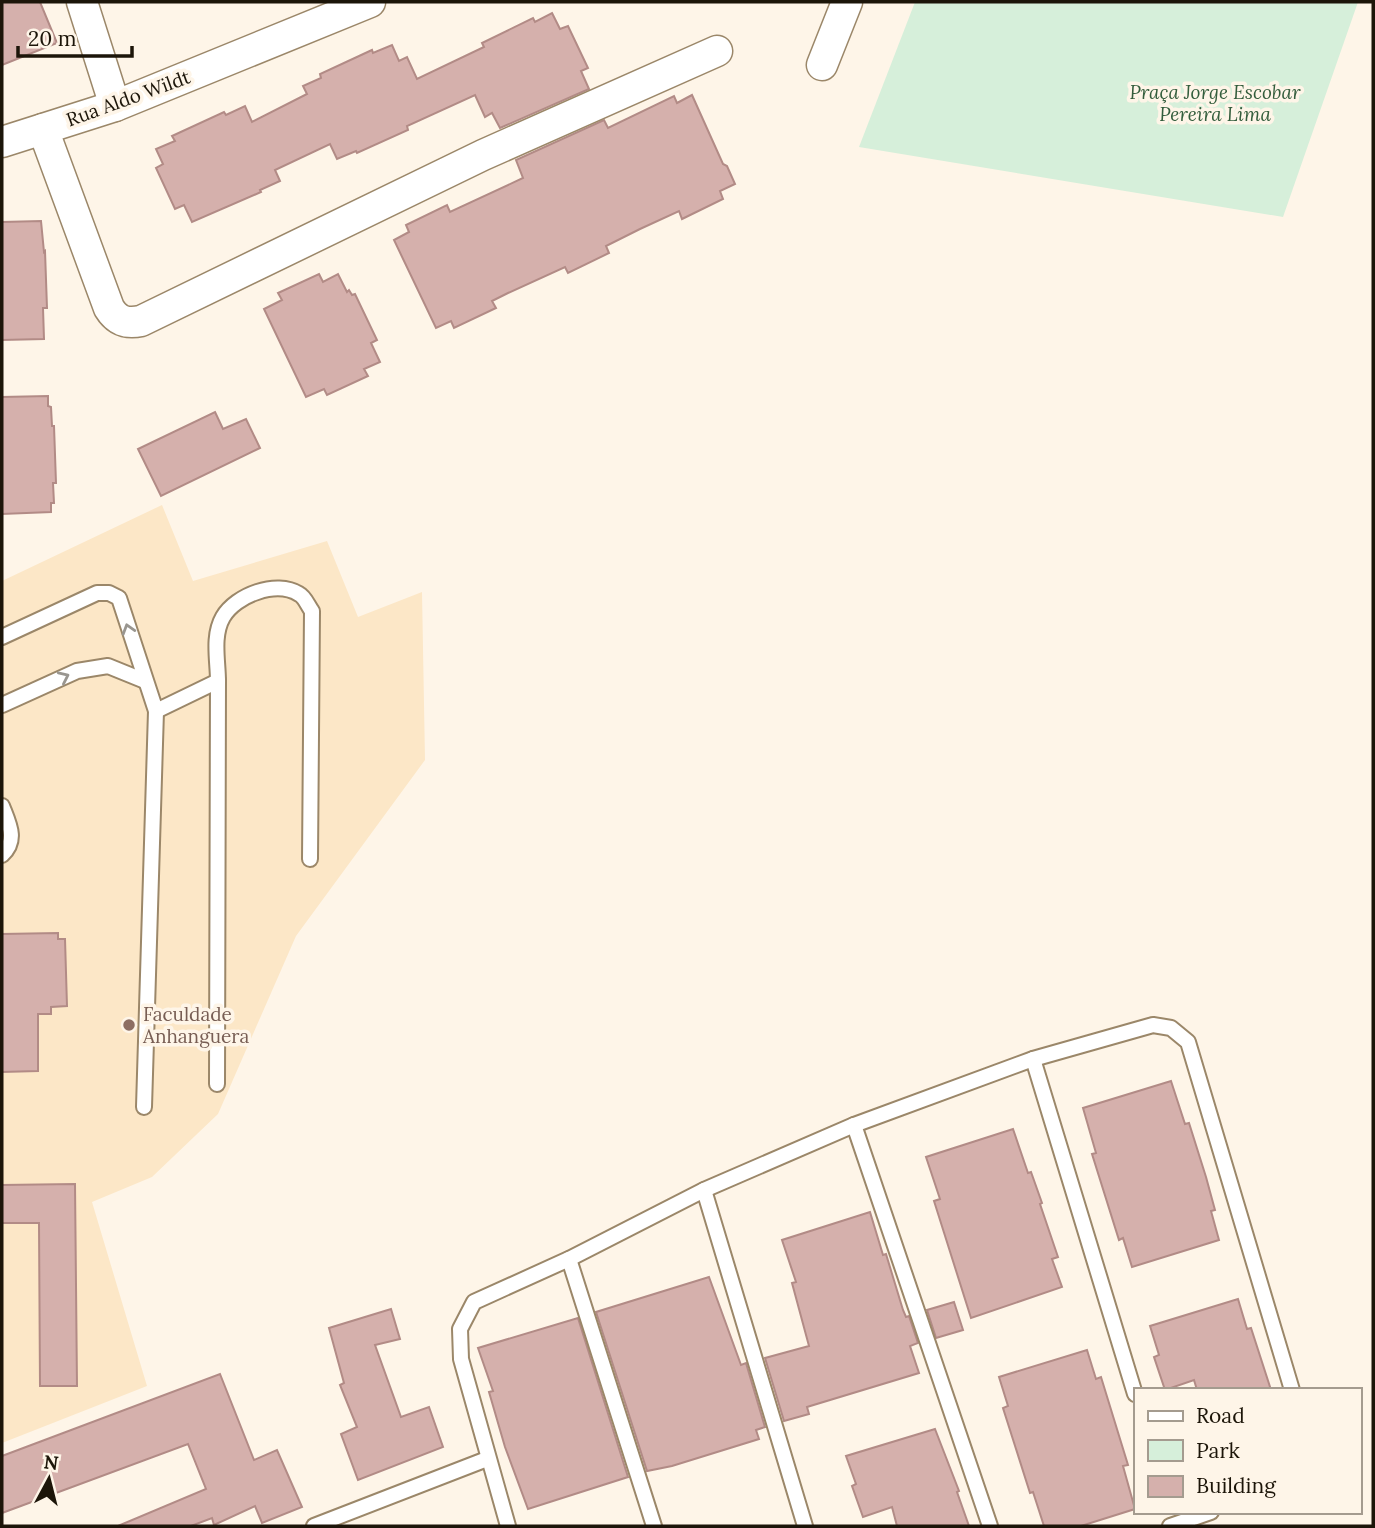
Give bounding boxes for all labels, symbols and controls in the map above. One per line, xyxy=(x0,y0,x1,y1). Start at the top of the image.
scale bar xyxy=(18,14,131,58)
text: 20 m xyxy=(28,25,77,52)
street label: Rua Aldo Wildt xyxy=(63,64,194,132)
park label: Praça Jorge Escobar Pereira Lima xyxy=(1129,80,1301,126)
one-way arrow xyxy=(122,623,137,635)
one-way arrow xyxy=(57,671,69,685)
place label: Faculdade Anhanguera xyxy=(142,1002,249,1048)
marker: Faculdade Anhanguera xyxy=(121,1017,137,1033)
legend xyxy=(1134,1388,1361,1514)
text: Road xyxy=(1196,1402,1245,1429)
text: Park xyxy=(1196,1437,1240,1464)
north arrow xyxy=(14,1444,84,1514)
text: N xyxy=(42,1449,60,1475)
text: Building xyxy=(1196,1472,1276,1499)

